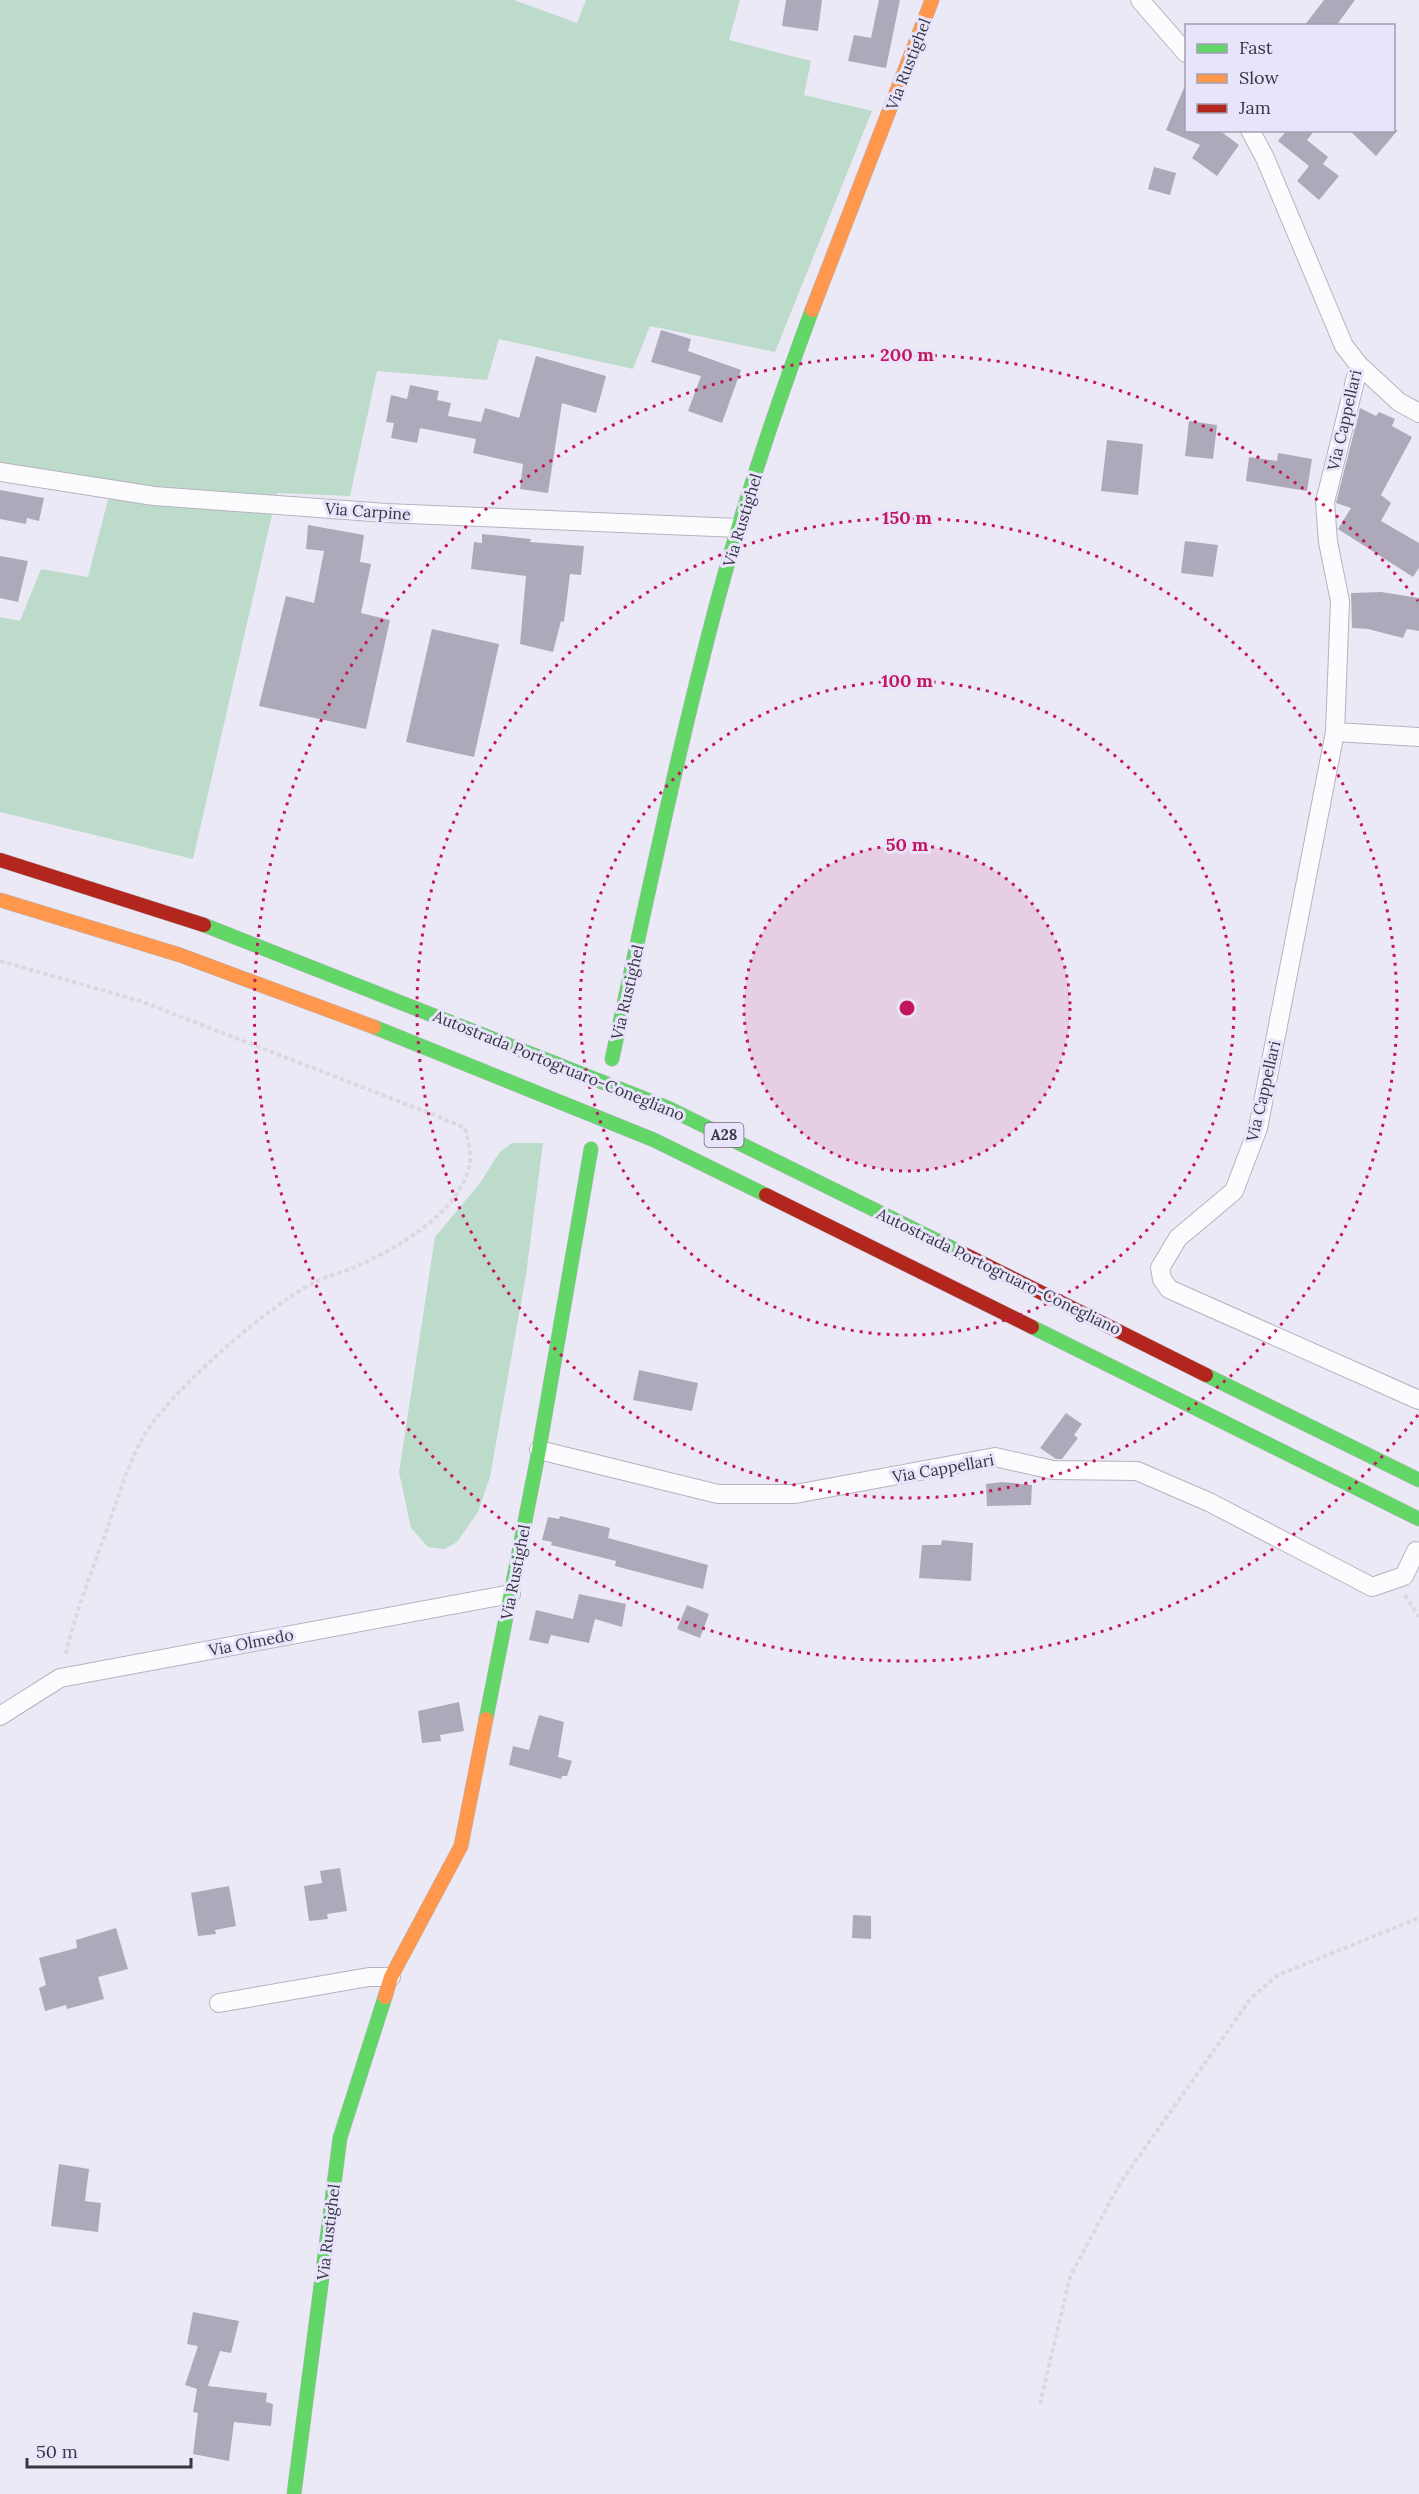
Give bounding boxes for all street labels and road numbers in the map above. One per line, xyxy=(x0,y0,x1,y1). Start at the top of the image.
street label: Via Rustighel xyxy=(881,15,935,114)
street label: Via Cappellari xyxy=(1322,368,1365,473)
street label: Via Rustighel xyxy=(718,471,766,570)
street label: Via Carpine xyxy=(323,498,412,524)
street label: Via Rustighel xyxy=(606,943,648,1042)
street label: Autostrada Portogruaro-Conegliano xyxy=(430,1005,688,1125)
street label: Via Cappellari xyxy=(1241,1039,1284,1144)
road number: A28 xyxy=(704,1123,744,1147)
street label: Autostrada Portogruaro-Conegliano xyxy=(873,1203,1124,1339)
street label: Via Cappellari xyxy=(890,1449,995,1487)
street label: Via Rustighel xyxy=(496,1523,534,1622)
street label: Via Olmedo xyxy=(206,1624,295,1660)
street label: Via Rustighel xyxy=(312,2183,344,2282)

